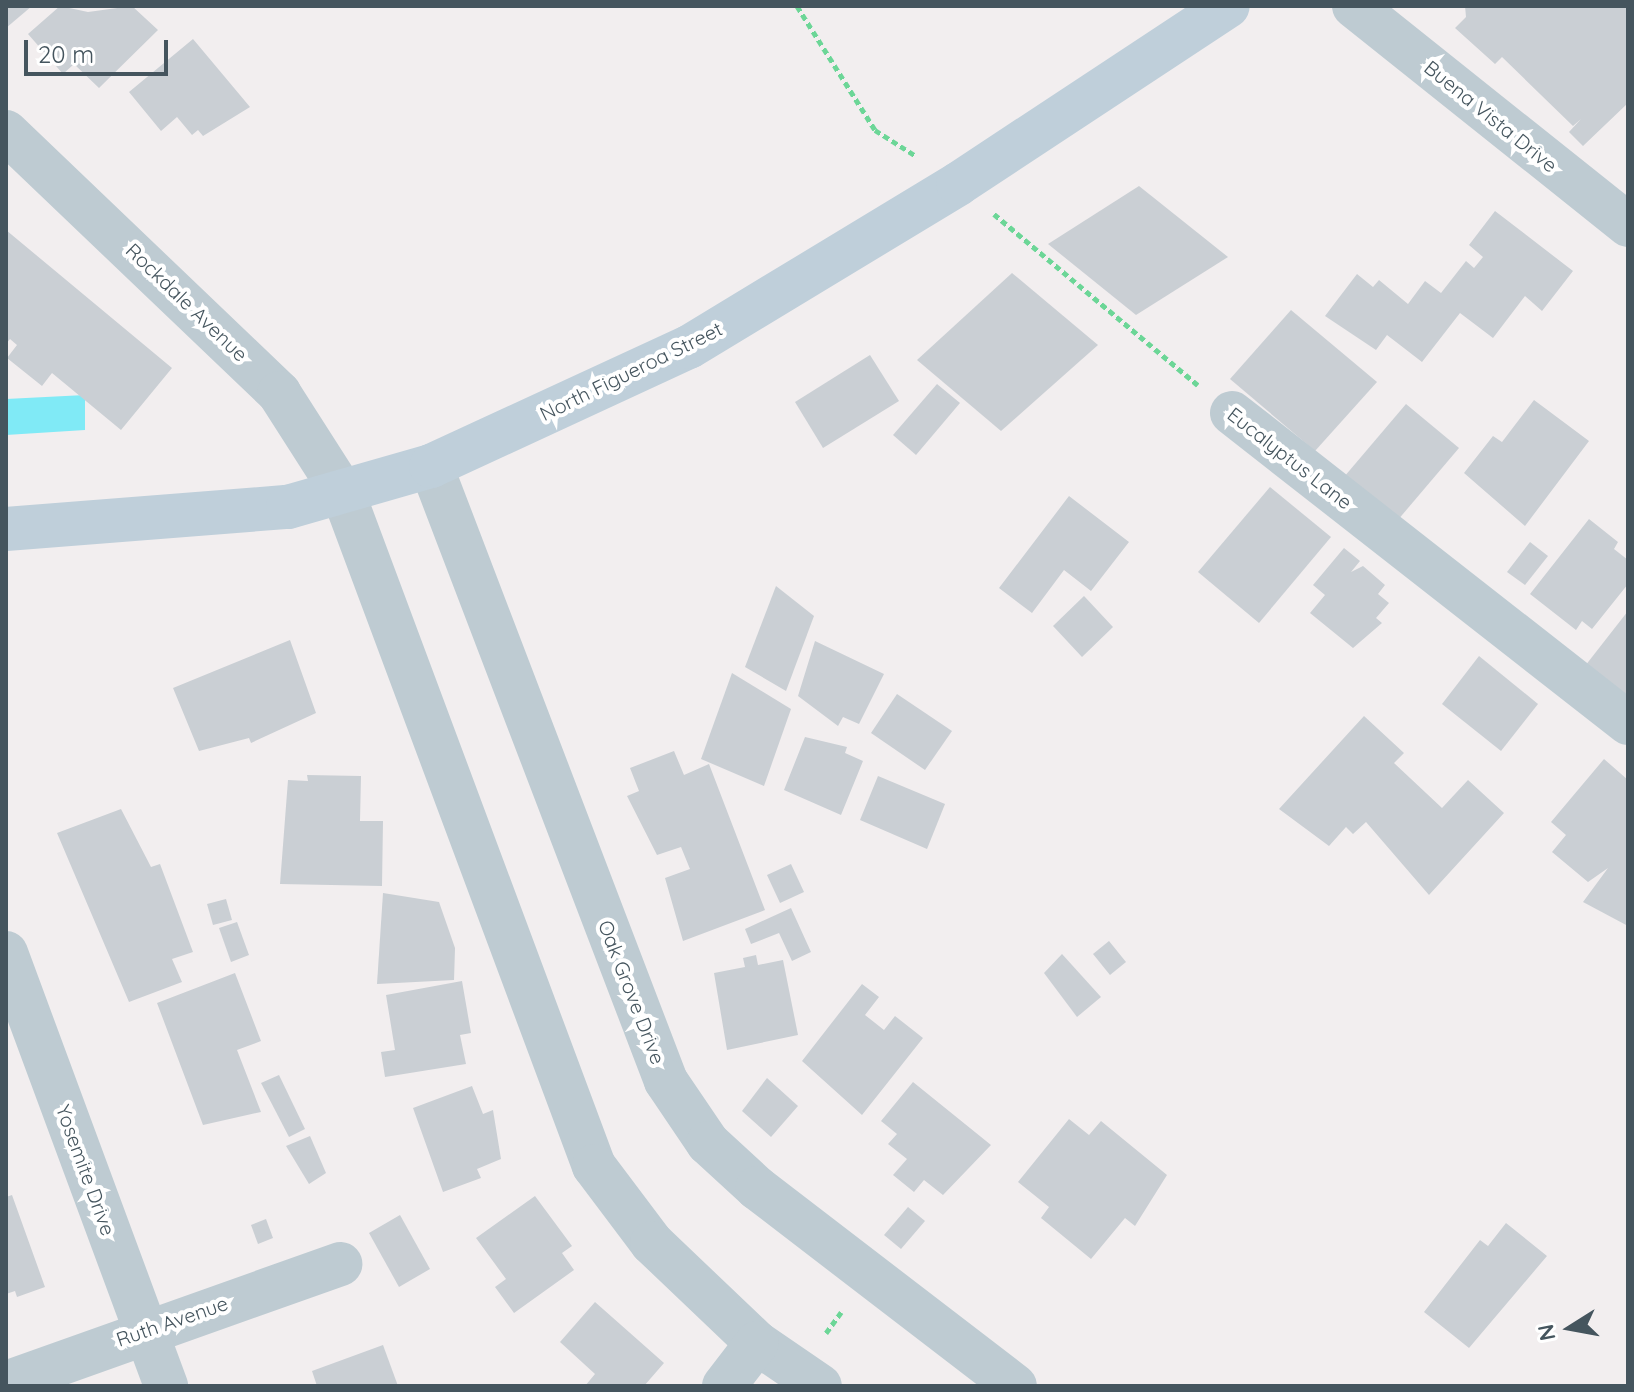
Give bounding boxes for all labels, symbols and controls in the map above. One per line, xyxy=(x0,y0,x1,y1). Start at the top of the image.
scale bar xyxy=(28,24,172,74)
text: 20 m xyxy=(38,39,94,69)
street label: Buena Vista Drive xyxy=(1420,55,1562,177)
street label: Rockdale Avenue xyxy=(121,238,253,366)
street label: North Figueroa Street xyxy=(536,316,726,426)
street label: Eucalyptus Lane xyxy=(1223,402,1357,514)
street label: Oak Grove Drive xyxy=(594,917,670,1067)
street label: Yosemite Drive xyxy=(51,1101,121,1239)
north arrow xyxy=(1530,1288,1610,1368)
street label: Ruth Avenue xyxy=(113,1291,231,1351)
text: N xyxy=(1531,1322,1562,1343)

